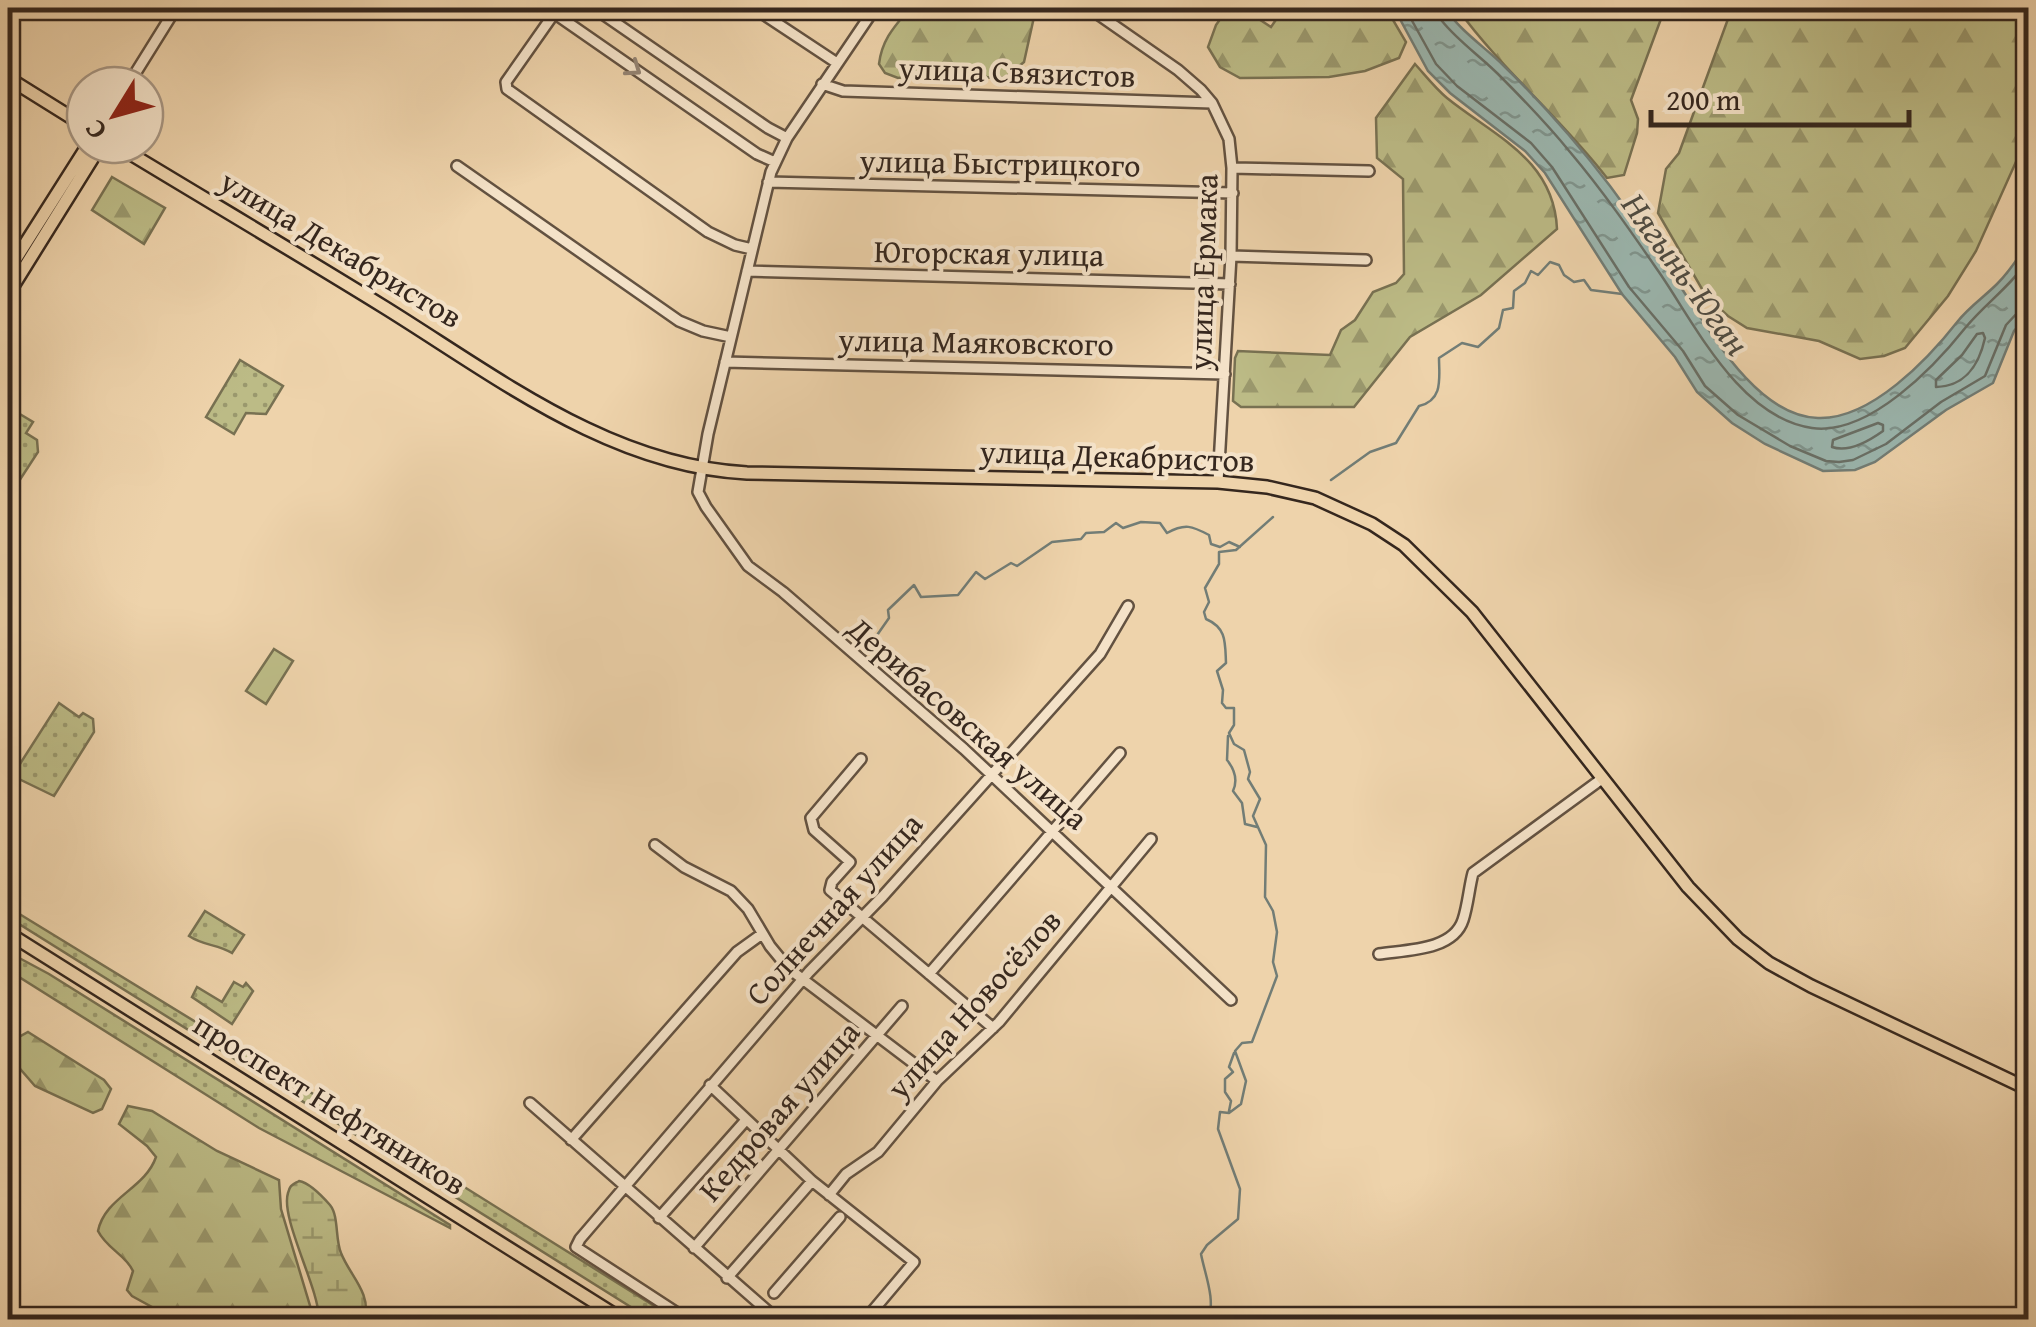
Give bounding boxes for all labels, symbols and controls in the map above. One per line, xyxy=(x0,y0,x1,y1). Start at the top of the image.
street label: улица Связистов xyxy=(897,44,1136,99)
one-way arrow xyxy=(623,57,642,75)
north arrow xyxy=(65,65,165,165)
scale bar xyxy=(1651,65,1908,127)
text: 200 m xyxy=(1666,77,1741,121)
text: С xyxy=(73,112,116,149)
street label: улица Быстрицкого xyxy=(858,137,1141,188)
street label: улица Декабристов xyxy=(210,157,471,340)
street label: улица Ермака xyxy=(1176,172,1229,372)
water label: Нягынь-Юган xyxy=(1610,182,1763,366)
street label: Югорская улица xyxy=(873,227,1105,278)
street label: улица Маяковского xyxy=(837,316,1114,367)
street label: улица Декабристов xyxy=(978,427,1255,484)
street label: Дерибасовская улица xyxy=(837,604,1100,841)
street label: Солнечная улица xyxy=(734,801,934,1016)
street label: улица Новосёлов xyxy=(875,898,1072,1110)
street label: проспект Нефтяников xyxy=(185,1001,476,1207)
street label: Кедровая улица xyxy=(687,1009,871,1211)

